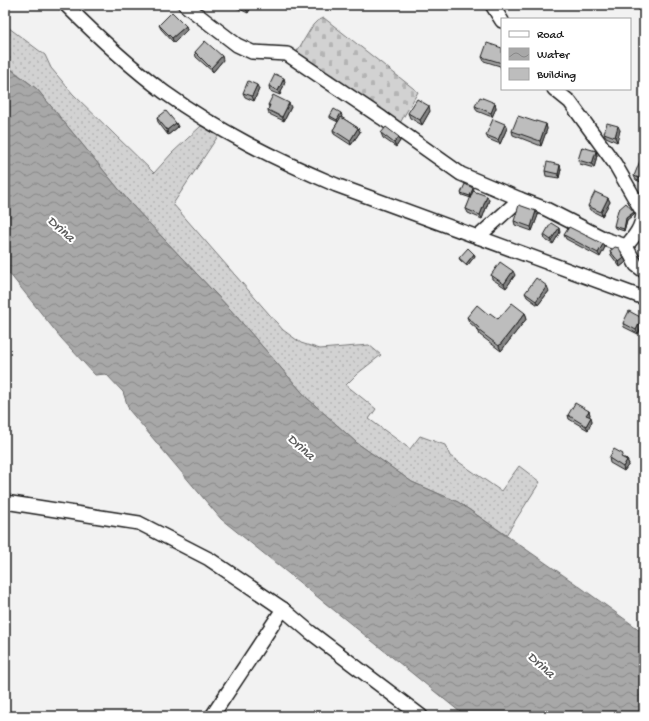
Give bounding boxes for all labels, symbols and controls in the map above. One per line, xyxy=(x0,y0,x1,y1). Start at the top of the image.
legend xyxy=(501,18,631,90)
text: Road xyxy=(537,29,564,43)
text: Water xyxy=(537,49,571,63)
text: Building xyxy=(536,69,576,83)
water label: Drina xyxy=(43,213,79,248)
water label: Drina xyxy=(283,431,319,466)
water label: Drina xyxy=(523,649,559,684)

